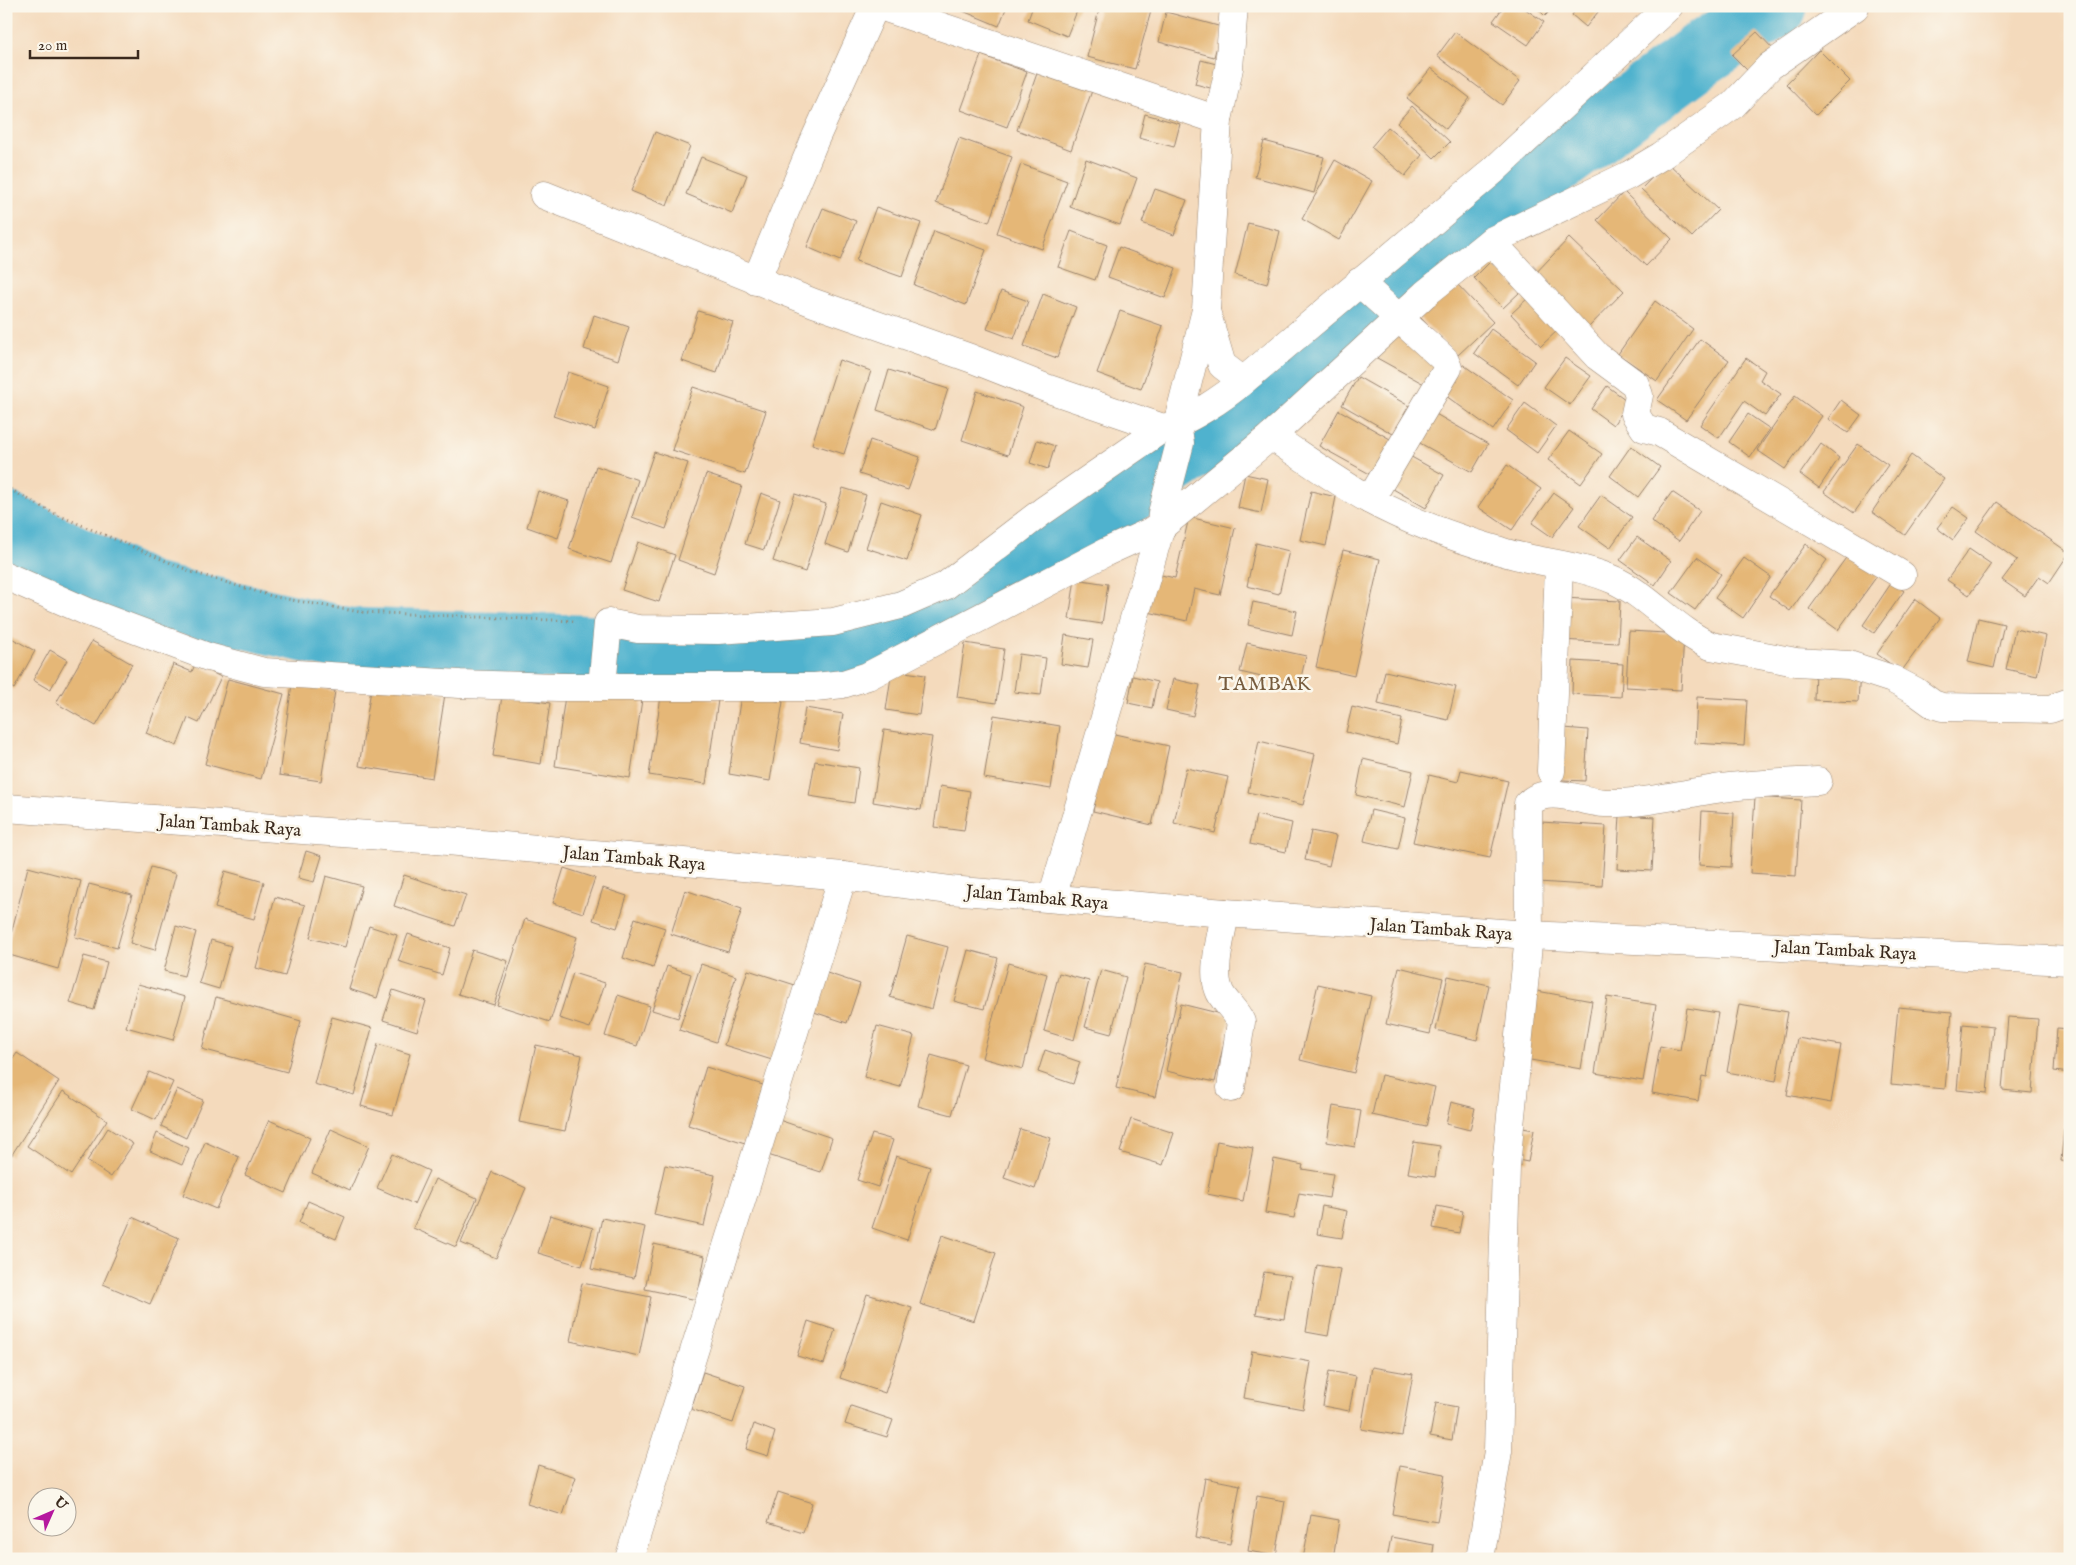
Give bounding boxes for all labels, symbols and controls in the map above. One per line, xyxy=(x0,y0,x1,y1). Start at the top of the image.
scale bar xyxy=(30,28,138,60)
text: 20 m xyxy=(38,36,68,55)
district label: TAMBAK xyxy=(1218,672,1312,697)
street label: Jalan Tambak Raya xyxy=(156,810,302,843)
street label: Jalan Tambak Raya xyxy=(560,842,706,877)
street label: Jalan Tambak Raya xyxy=(963,881,1109,916)
street label: Jalan Tambak Raya xyxy=(1367,914,1513,947)
street label: Jalan Tambak Raya xyxy=(1771,936,1917,967)
north arrow xyxy=(28,1488,78,1538)
text: U xyxy=(49,1492,72,1515)

